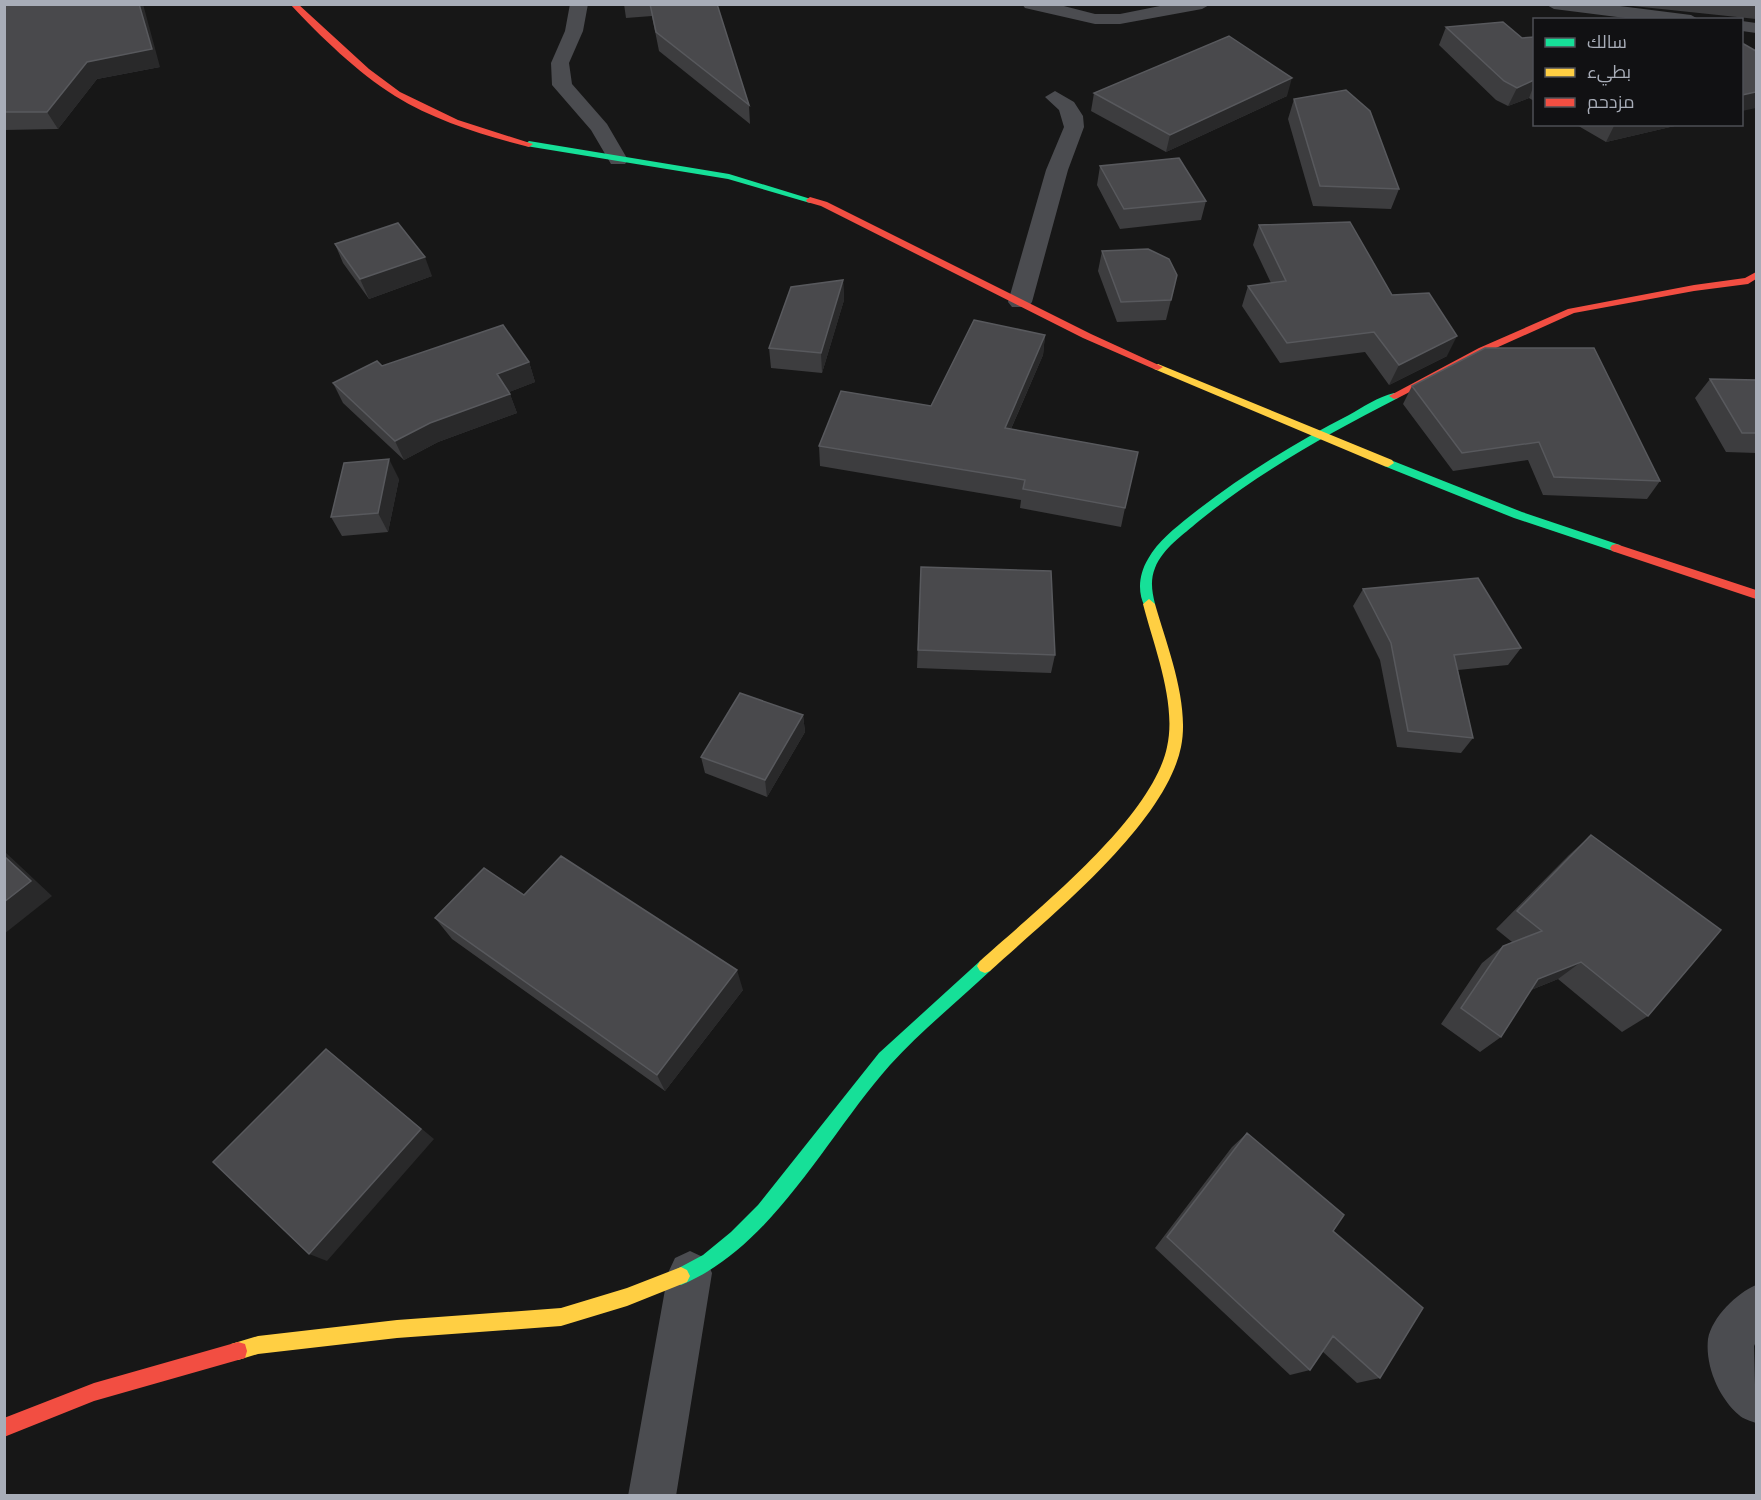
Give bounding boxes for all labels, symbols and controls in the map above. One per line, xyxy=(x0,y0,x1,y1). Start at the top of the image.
legend xyxy=(1533,18,1743,126)
text: سالك xyxy=(1587,31,1627,53)
text: بطيء xyxy=(1587,61,1631,86)
text: مزدحم xyxy=(1587,91,1635,114)

